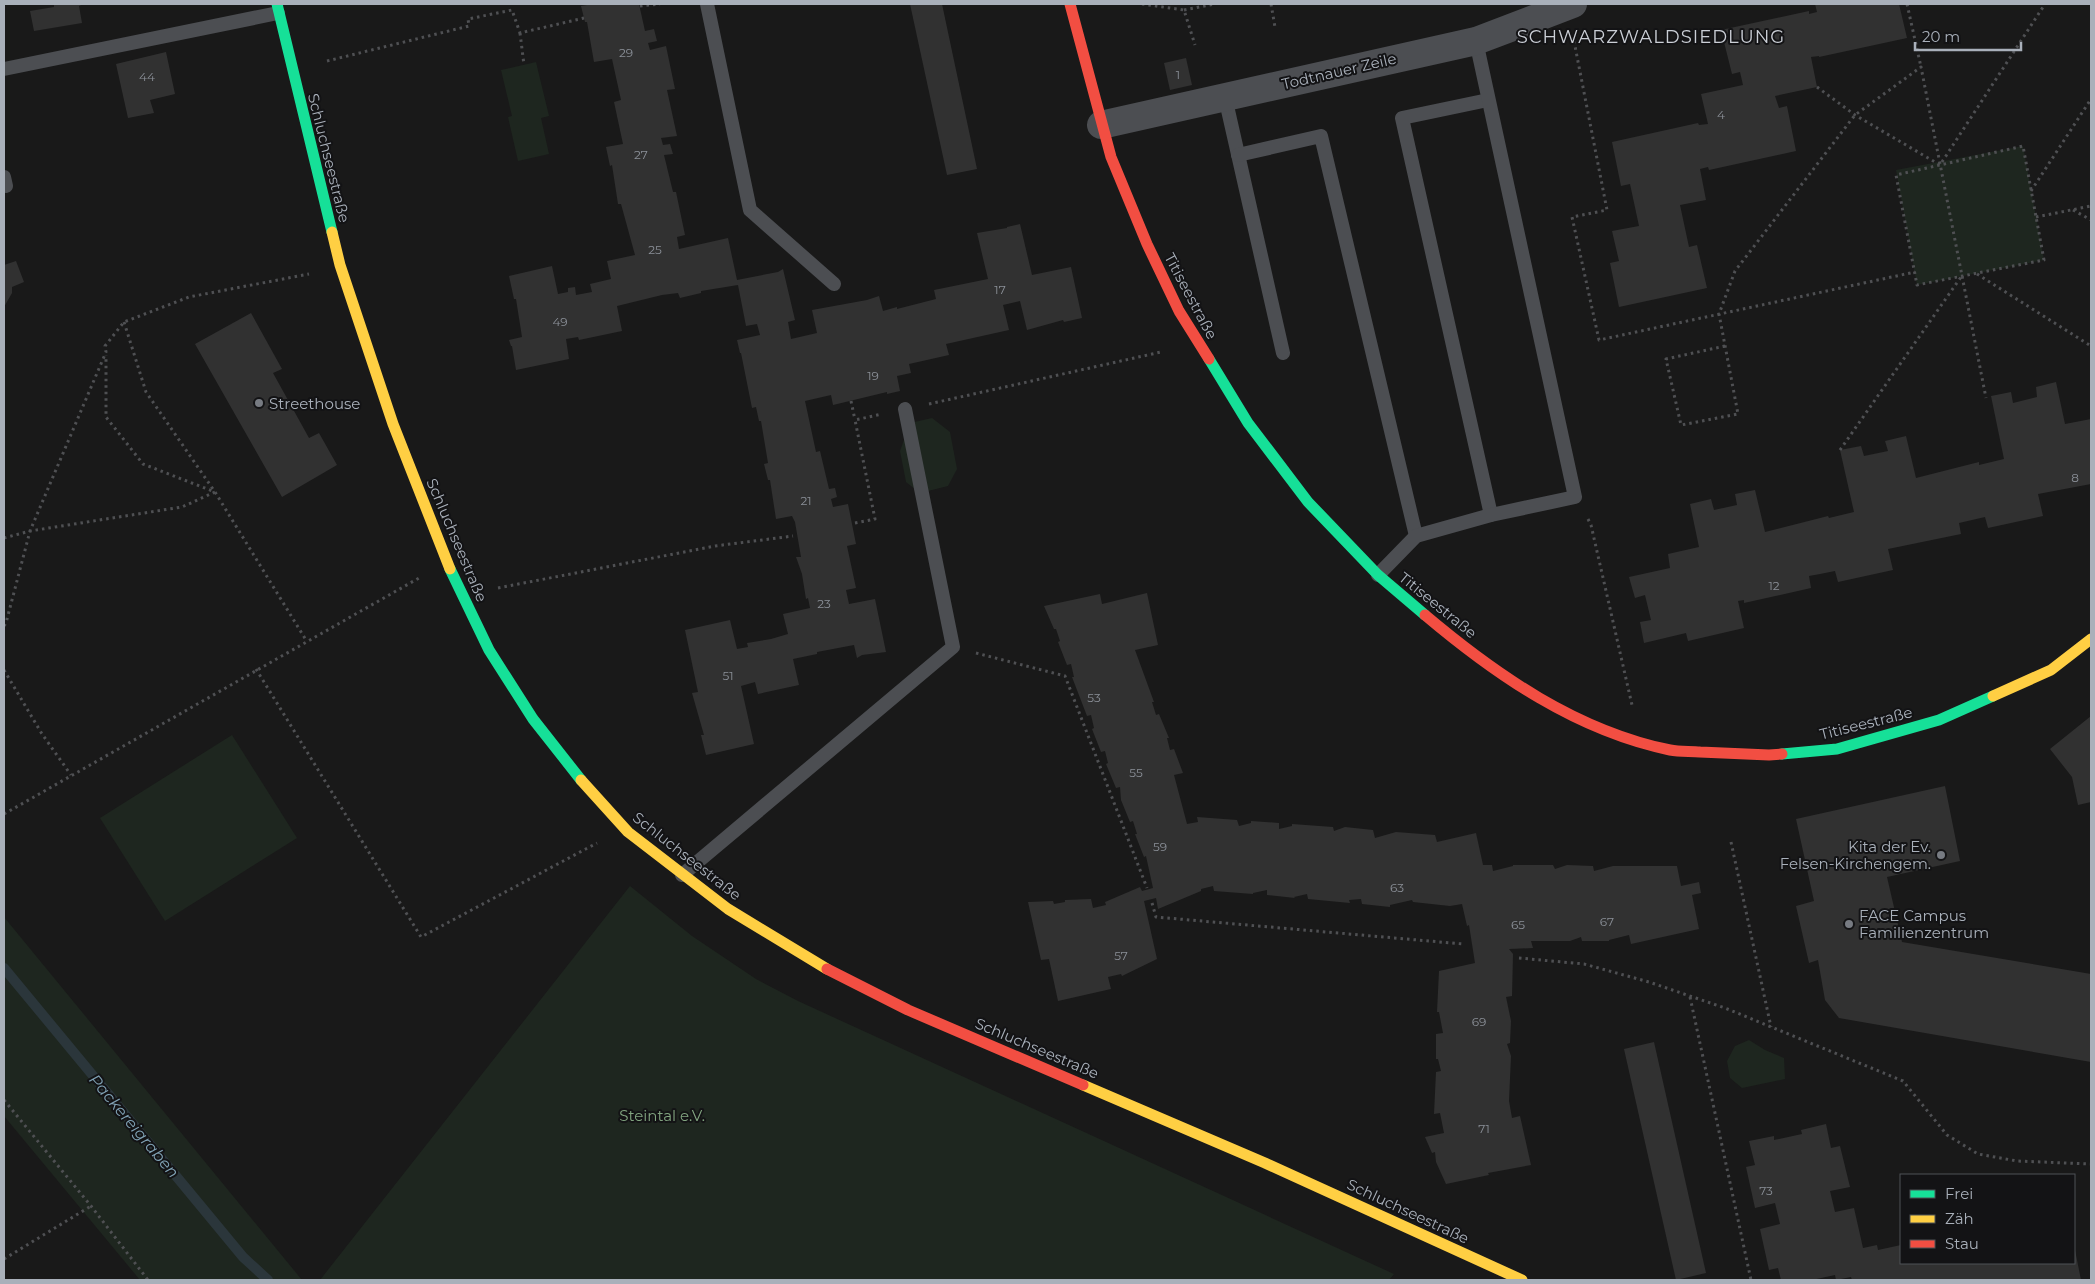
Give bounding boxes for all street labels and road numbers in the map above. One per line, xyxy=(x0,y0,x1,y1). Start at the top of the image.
street label: Todtnauer Zeile xyxy=(1280,49,1398,93)
street label: Schluchseestraße xyxy=(304,91,354,225)
street label: Titiseestraße xyxy=(1160,250,1222,342)
street label: Schluchseestraße xyxy=(422,475,492,605)
street label: Titiseestraße xyxy=(1395,568,1481,642)
street label: Titiseestraße xyxy=(1818,702,1914,744)
street label: Schluchseestraße xyxy=(629,808,745,904)
street label: Schluchseestraße xyxy=(972,1013,1102,1083)
street label: Schluchseestraße xyxy=(1344,1174,1472,1248)

